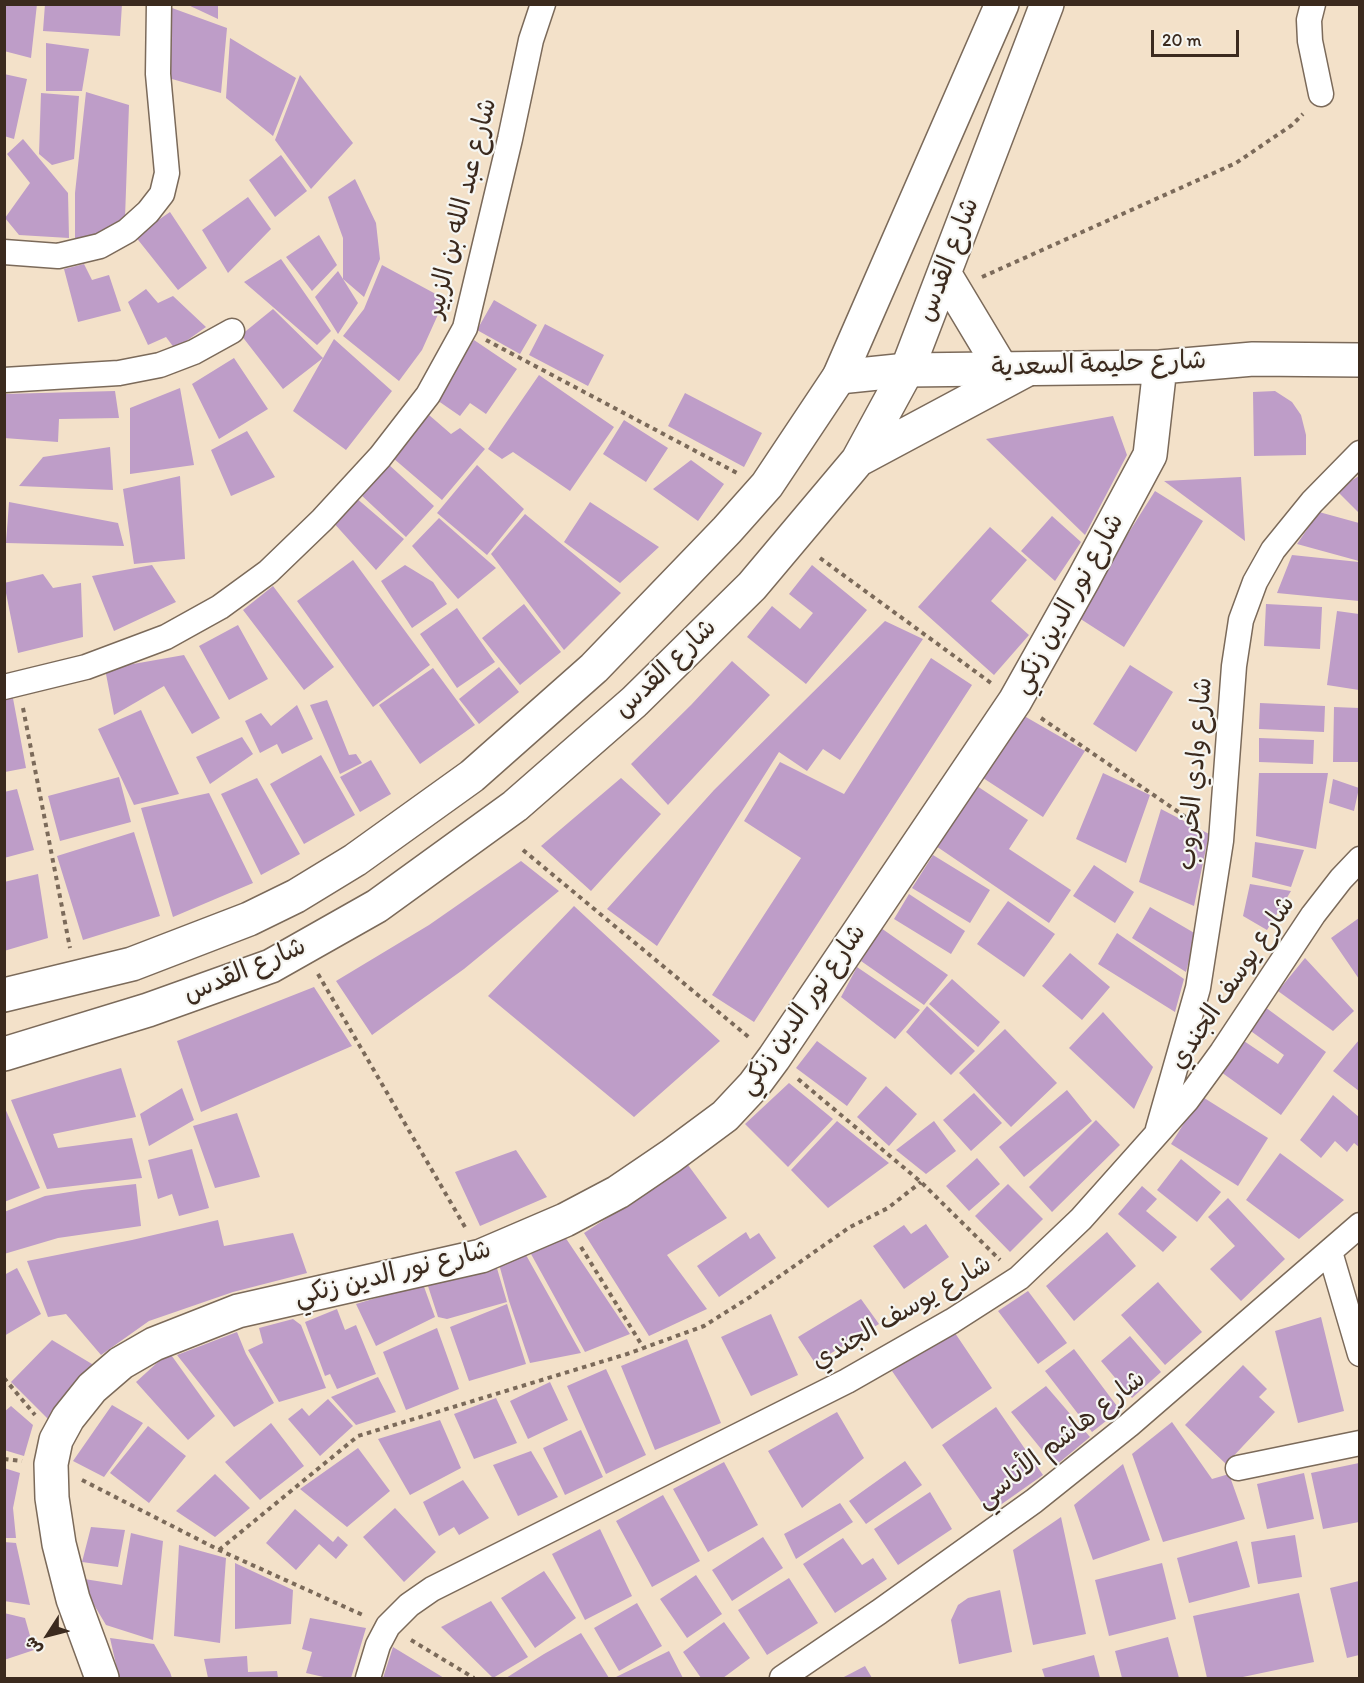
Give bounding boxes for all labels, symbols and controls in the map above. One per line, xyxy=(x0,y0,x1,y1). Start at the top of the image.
scale bar xyxy=(1154,18,1242,56)
text: 20 m xyxy=(1162,29,1202,51)
street label: شارع عبد الله بن الزبير xyxy=(420,95,504,321)
street label: شارع القدس xyxy=(911,194,987,326)
street label: شارع حليمة السعدية xyxy=(991,346,1207,384)
street label: شارع نور الدين زنكي xyxy=(1007,508,1131,700)
street label: شارع القدس xyxy=(608,613,724,725)
street label: شارع وادي الخروب xyxy=(1172,676,1220,872)
street label: شارع يوسف الجندي xyxy=(1163,890,1303,1076)
street label: شارع نور الدين زنكي xyxy=(732,919,874,1101)
street label: شارع القدس xyxy=(179,931,311,1011)
street label: شارع نور الدين زنكي xyxy=(291,1234,495,1314)
street label: شارع يوسف الجندي xyxy=(806,1249,998,1377)
street label: شارع هاشم الأتاسي xyxy=(970,1364,1152,1516)
north arrow xyxy=(18,1605,78,1665)
text: ش xyxy=(20,1633,46,1659)

